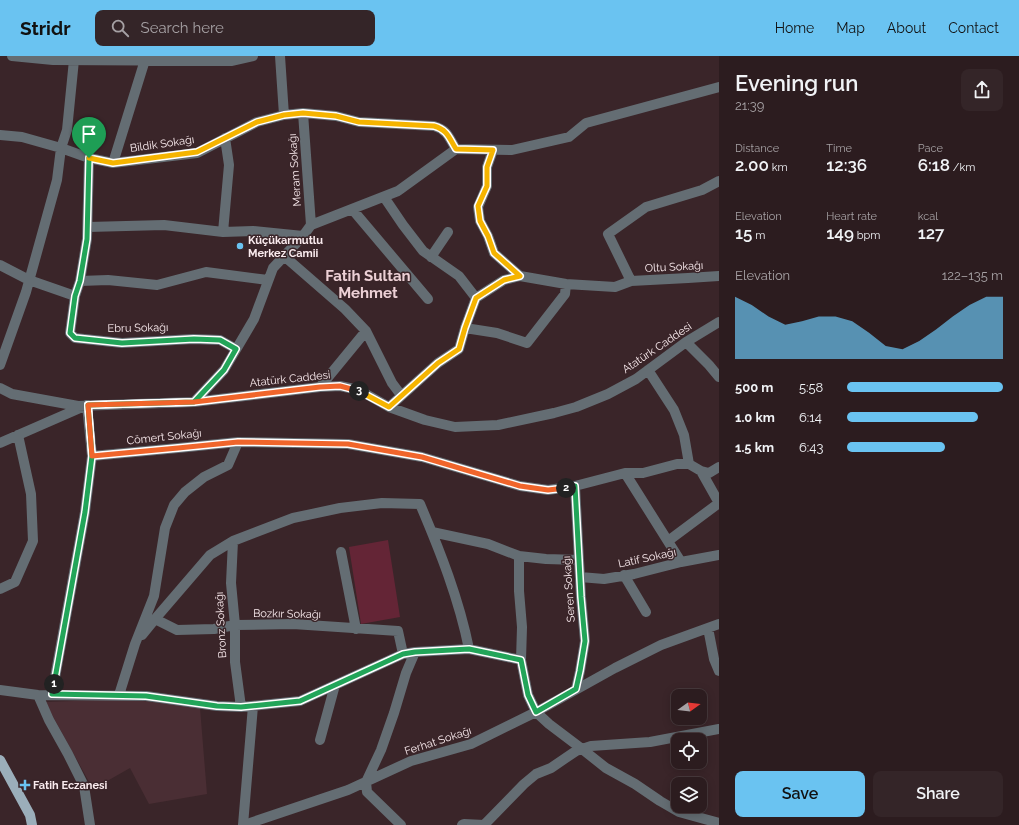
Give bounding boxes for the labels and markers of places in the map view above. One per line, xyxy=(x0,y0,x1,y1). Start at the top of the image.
pin xyxy=(72,117,106,158)
place label: Küçükarmutlu Merkez Camii xyxy=(248,234,323,260)
marker: Küçükarmutlu Merkez Camii xyxy=(235,241,245,251)
pin: 3 xyxy=(349,381,369,401)
pin: 2 xyxy=(556,478,576,498)
pin: 1 xyxy=(44,674,64,694)
place label: Fatih Eczanesi xyxy=(33,779,108,792)
marker: Fatih Eczanesi xyxy=(20,780,30,790)

